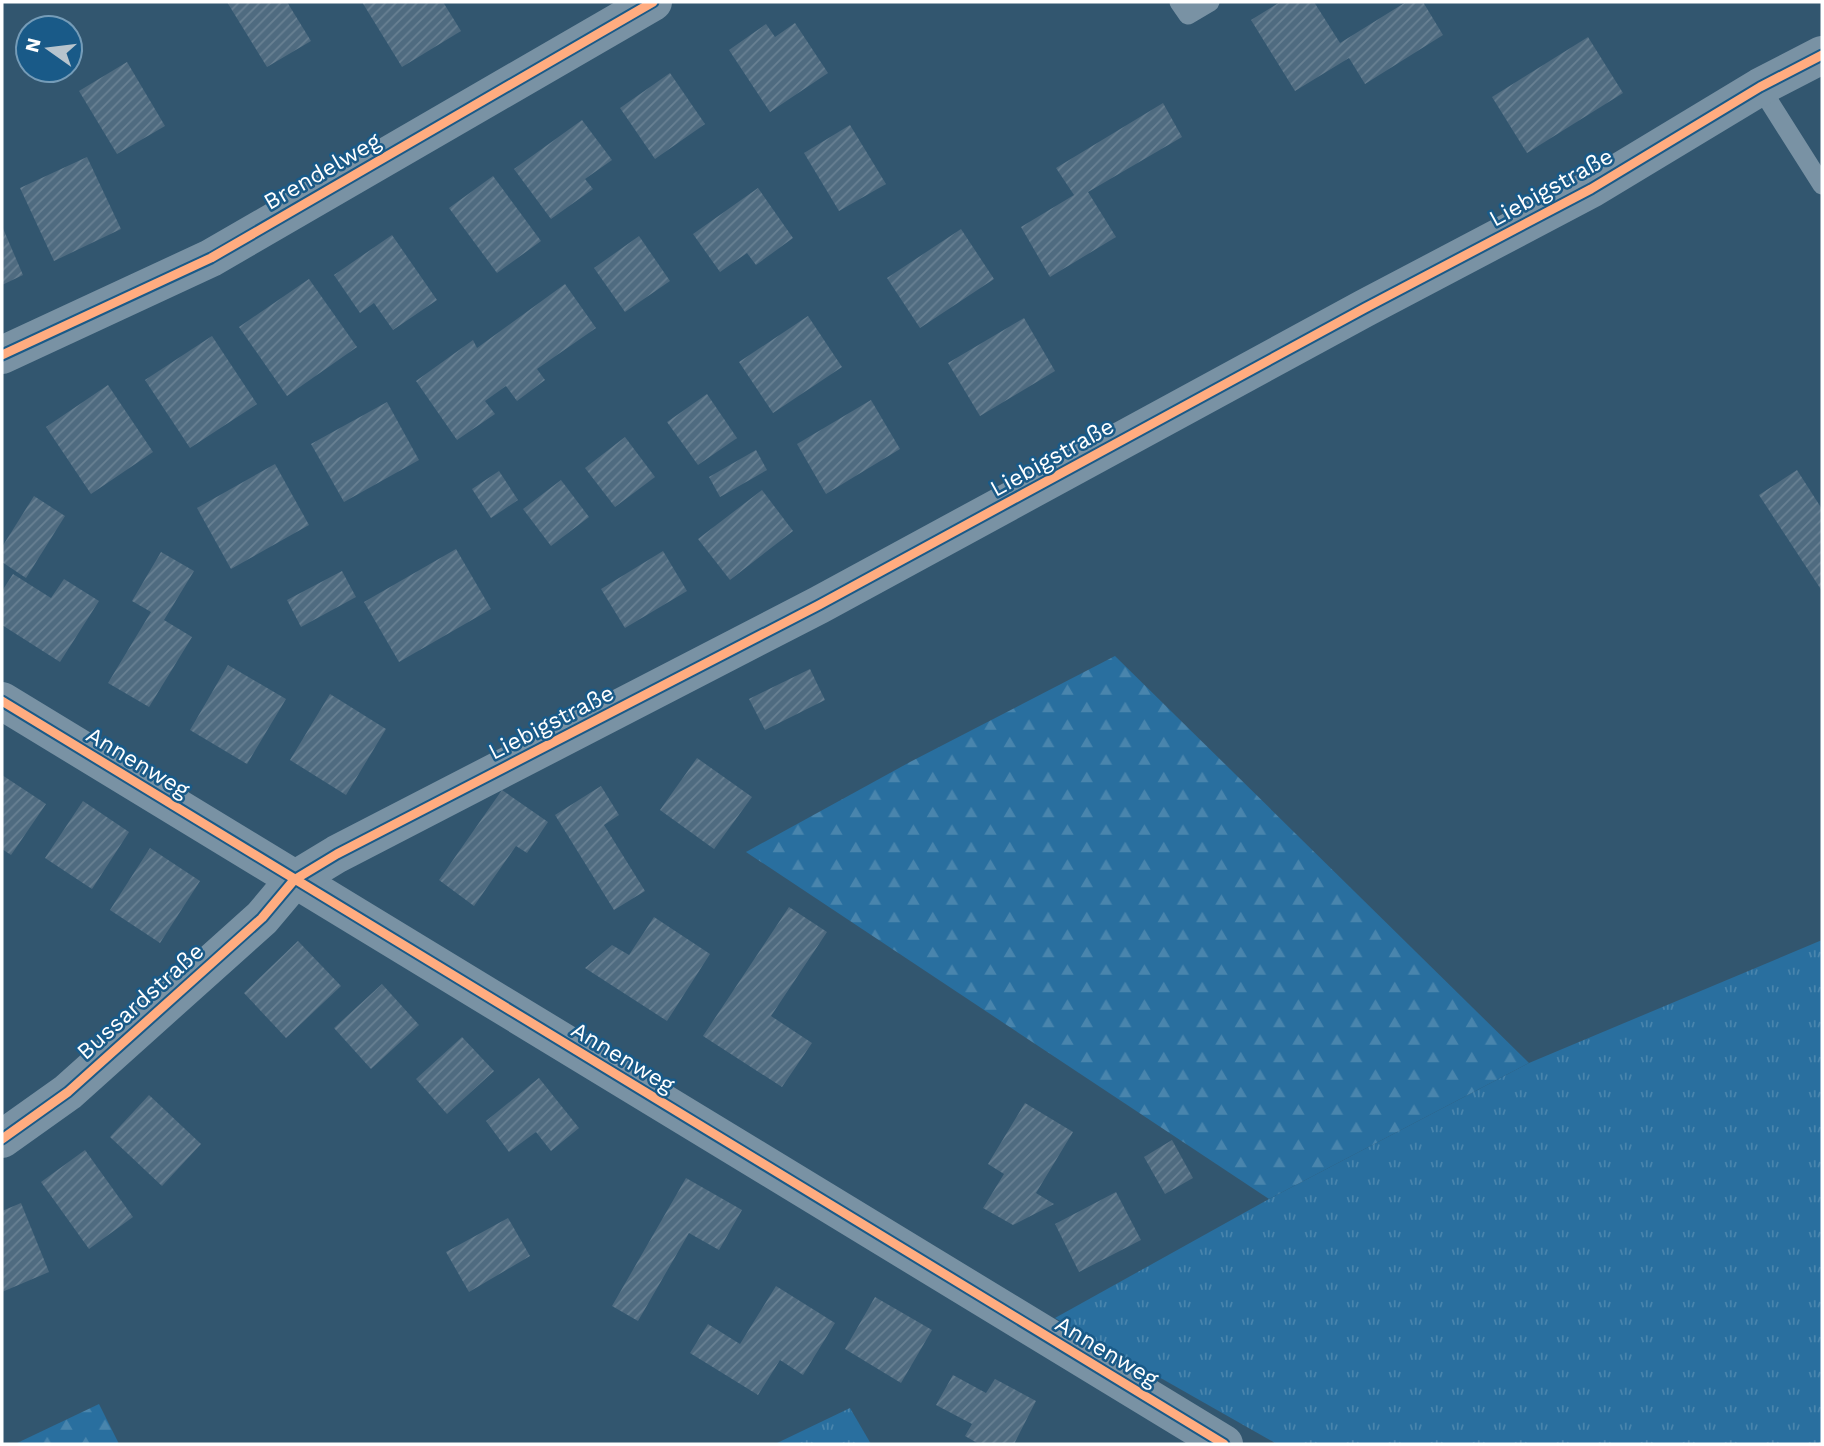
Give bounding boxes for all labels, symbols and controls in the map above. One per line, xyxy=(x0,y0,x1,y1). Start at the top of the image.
north arrow xyxy=(14,14,84,84)
text: N xyxy=(20,35,46,55)
street label: Brendelweg xyxy=(259,127,386,216)
street label: Liebigstraße xyxy=(1485,142,1618,233)
street label: Liebigstraße xyxy=(986,412,1119,503)
street label: Liebigstraße xyxy=(484,679,618,766)
street label: Annenweg xyxy=(81,721,195,804)
street label: Bussardstraße xyxy=(71,937,209,1065)
street label: Annenweg xyxy=(566,1016,680,1099)
street label: Annenweg xyxy=(1050,1310,1164,1393)

